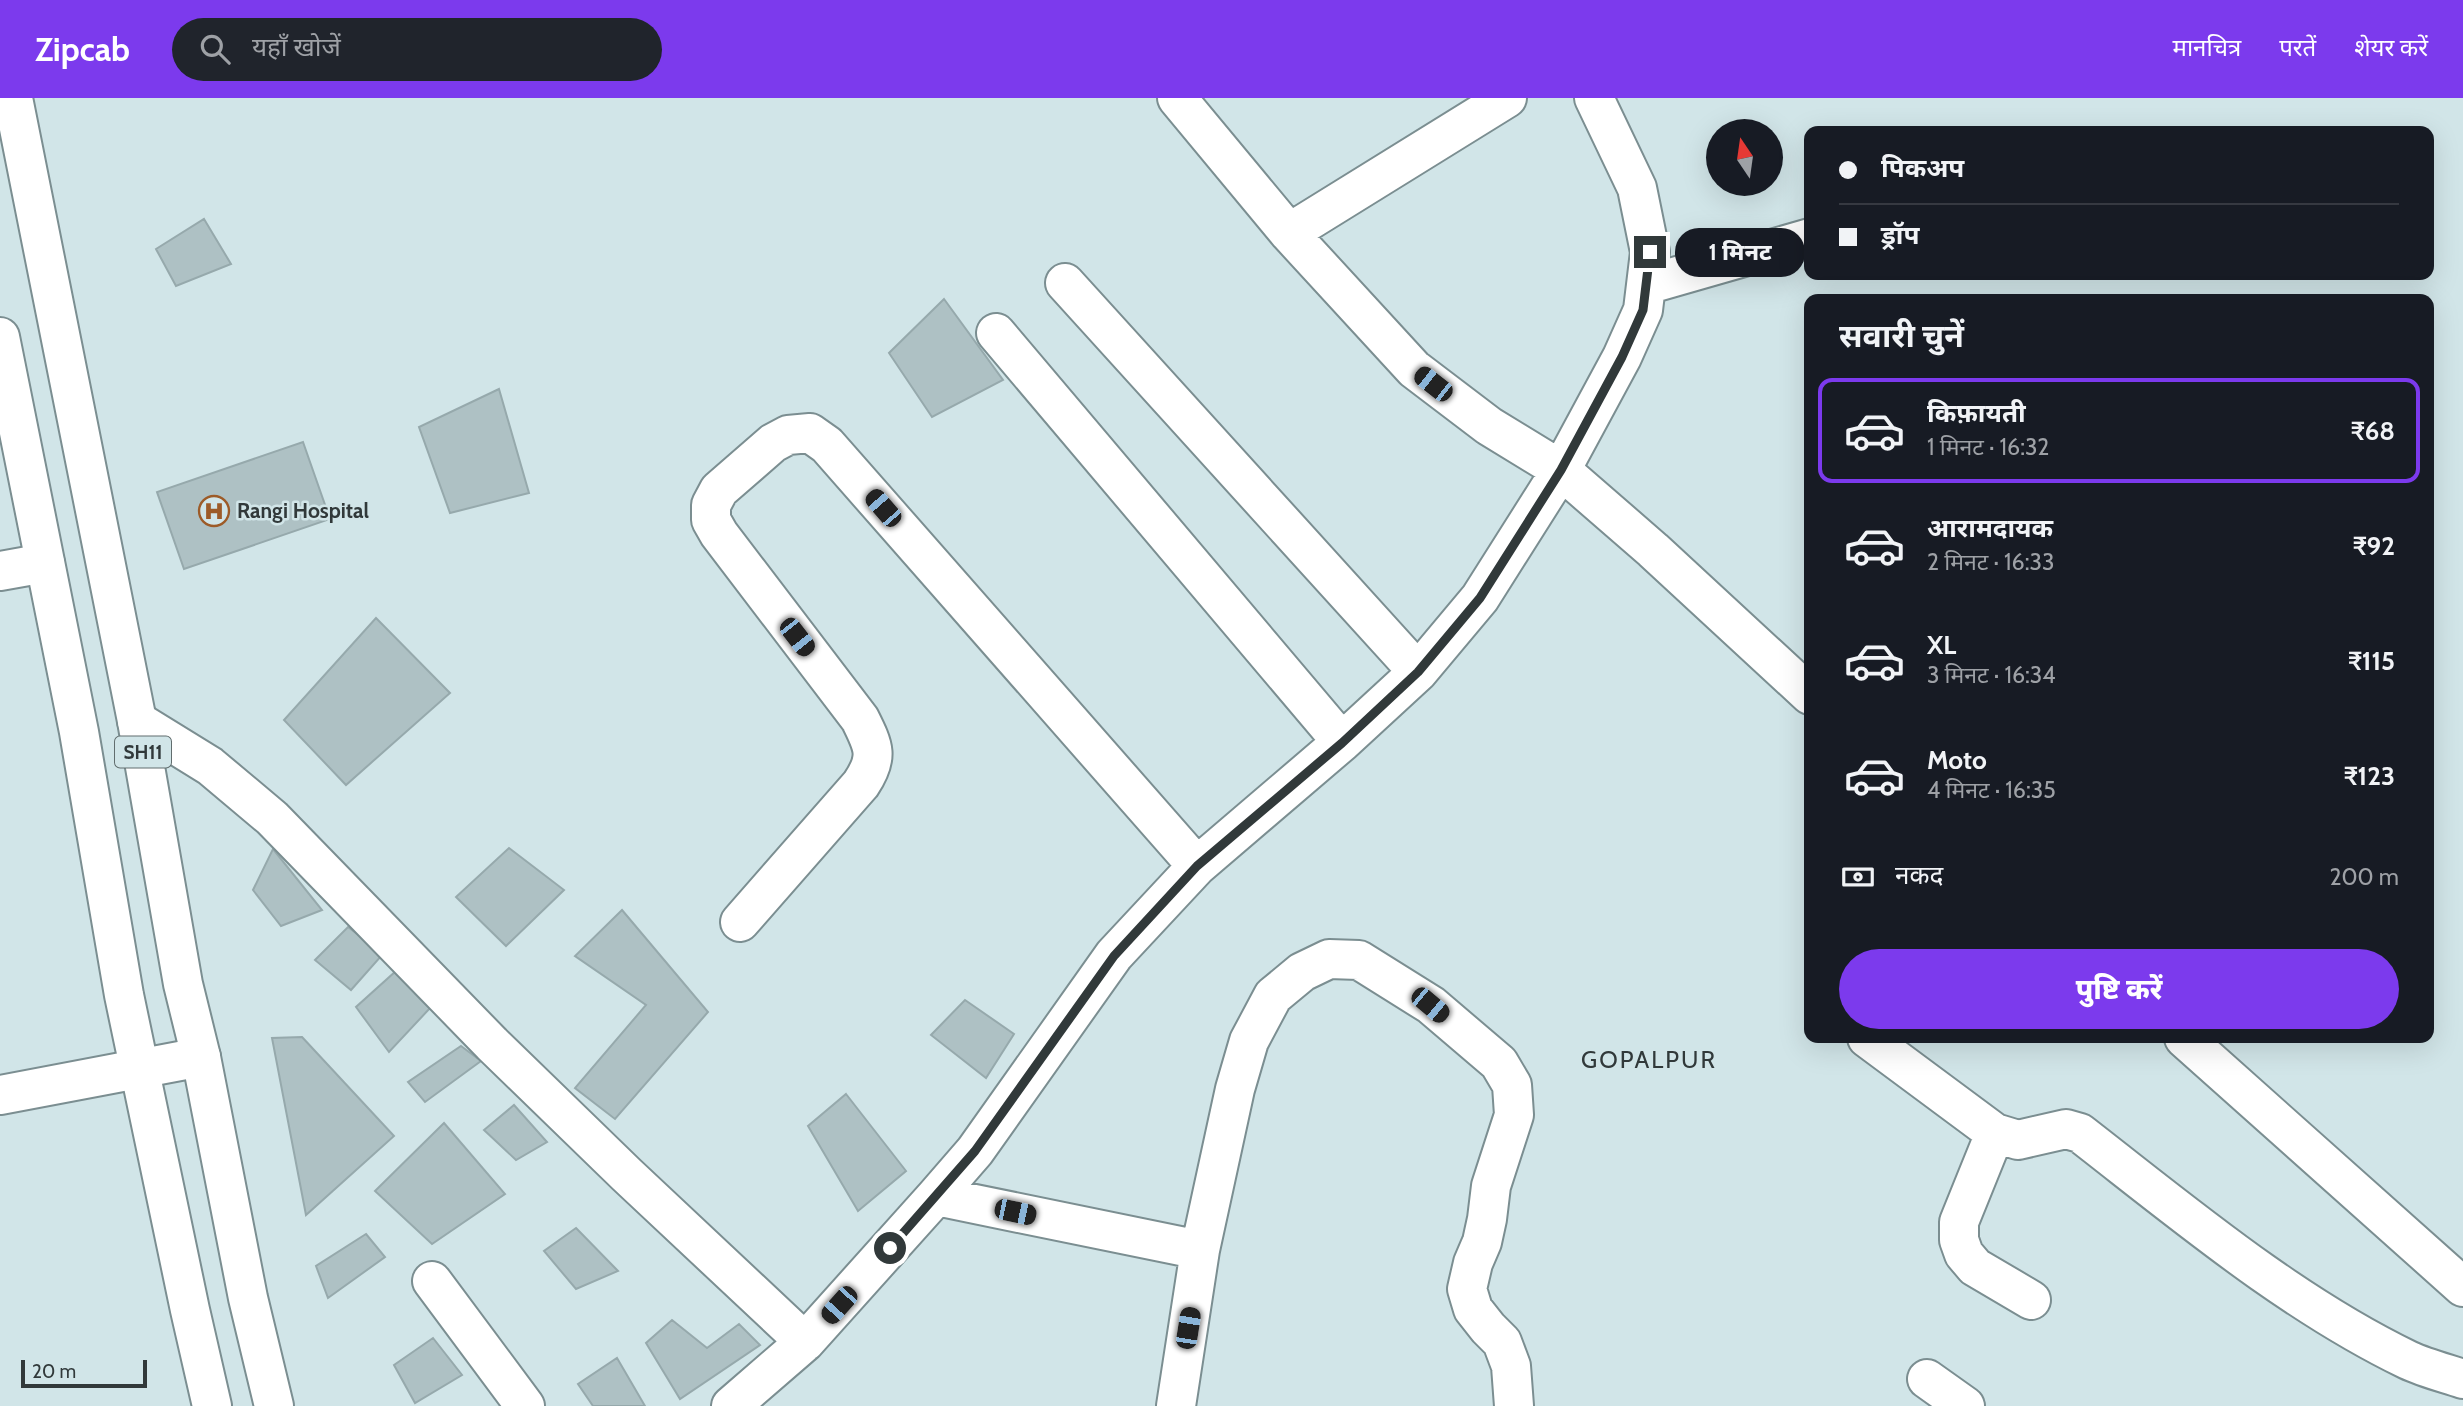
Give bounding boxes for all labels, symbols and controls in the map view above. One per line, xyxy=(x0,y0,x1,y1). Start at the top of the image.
search box xyxy=(172,18,662,81)
text: Zipcab xyxy=(35,29,130,69)
icon: search xyxy=(196,30,234,68)
text: यहाँ खोजें xyxy=(252,31,341,63)
text: मानचित्र xyxy=(2173,33,2241,62)
text: परतें xyxy=(2279,33,2316,62)
text: शेयर करें xyxy=(2354,33,2428,62)
north arrow xyxy=(1706,119,1783,196)
map controls xyxy=(1706,119,1783,196)
text: पिकअप xyxy=(1881,152,1964,184)
text: ड्रॉप xyxy=(1881,219,1919,251)
callout: 1 मिनट xyxy=(1674,228,1804,276)
route end xyxy=(1634,236,1666,268)
text: 1 मिनट xyxy=(1708,238,1772,266)
text: सवारी चुनें xyxy=(1839,316,1964,355)
car xyxy=(1410,363,1457,405)
text: किफ़ायती xyxy=(1927,397,2026,429)
icon: car xyxy=(1843,399,1906,462)
text: ₹68 xyxy=(2351,415,2395,447)
text: 1 मिनट · 16:32 xyxy=(1927,433,2049,461)
car xyxy=(862,485,905,531)
hospital icon: Rangi Hospital xyxy=(197,494,231,528)
place label: Rangi Hospital xyxy=(237,498,369,523)
text: आरामदायक xyxy=(1927,512,2053,544)
icon: car xyxy=(1843,514,1906,577)
text: ₹92 xyxy=(2352,530,2395,562)
text: 2 मिनट · 16:33 xyxy=(1927,548,2054,576)
car xyxy=(776,614,819,660)
icon: car xyxy=(1843,629,1906,692)
text: XL xyxy=(1927,629,1956,661)
text: ₹115 xyxy=(2348,645,2395,677)
text: 3 मिनट · 16:34 xyxy=(1927,661,2056,689)
road number: SH11 xyxy=(115,736,171,768)
icon: car xyxy=(1843,744,1906,807)
text: Moto xyxy=(1927,744,1987,776)
text: ₹123 xyxy=(2343,760,2395,792)
text: 4 मिनट · 16:35 xyxy=(1927,776,2056,804)
icon: cash xyxy=(1839,858,1877,896)
text: नकद xyxy=(1895,859,1943,891)
text: 200 m xyxy=(2329,863,2399,891)
button: पुष्टि करें xyxy=(1839,949,2399,1029)
car xyxy=(1408,983,1453,1027)
district label: GOPALPUR xyxy=(1581,1045,1717,1074)
car xyxy=(993,1197,1038,1227)
route start xyxy=(874,1232,906,1264)
car xyxy=(818,1282,861,1328)
car xyxy=(1175,1306,1202,1350)
scale bar xyxy=(21,1357,147,1389)
text: 20 m xyxy=(32,1360,76,1383)

